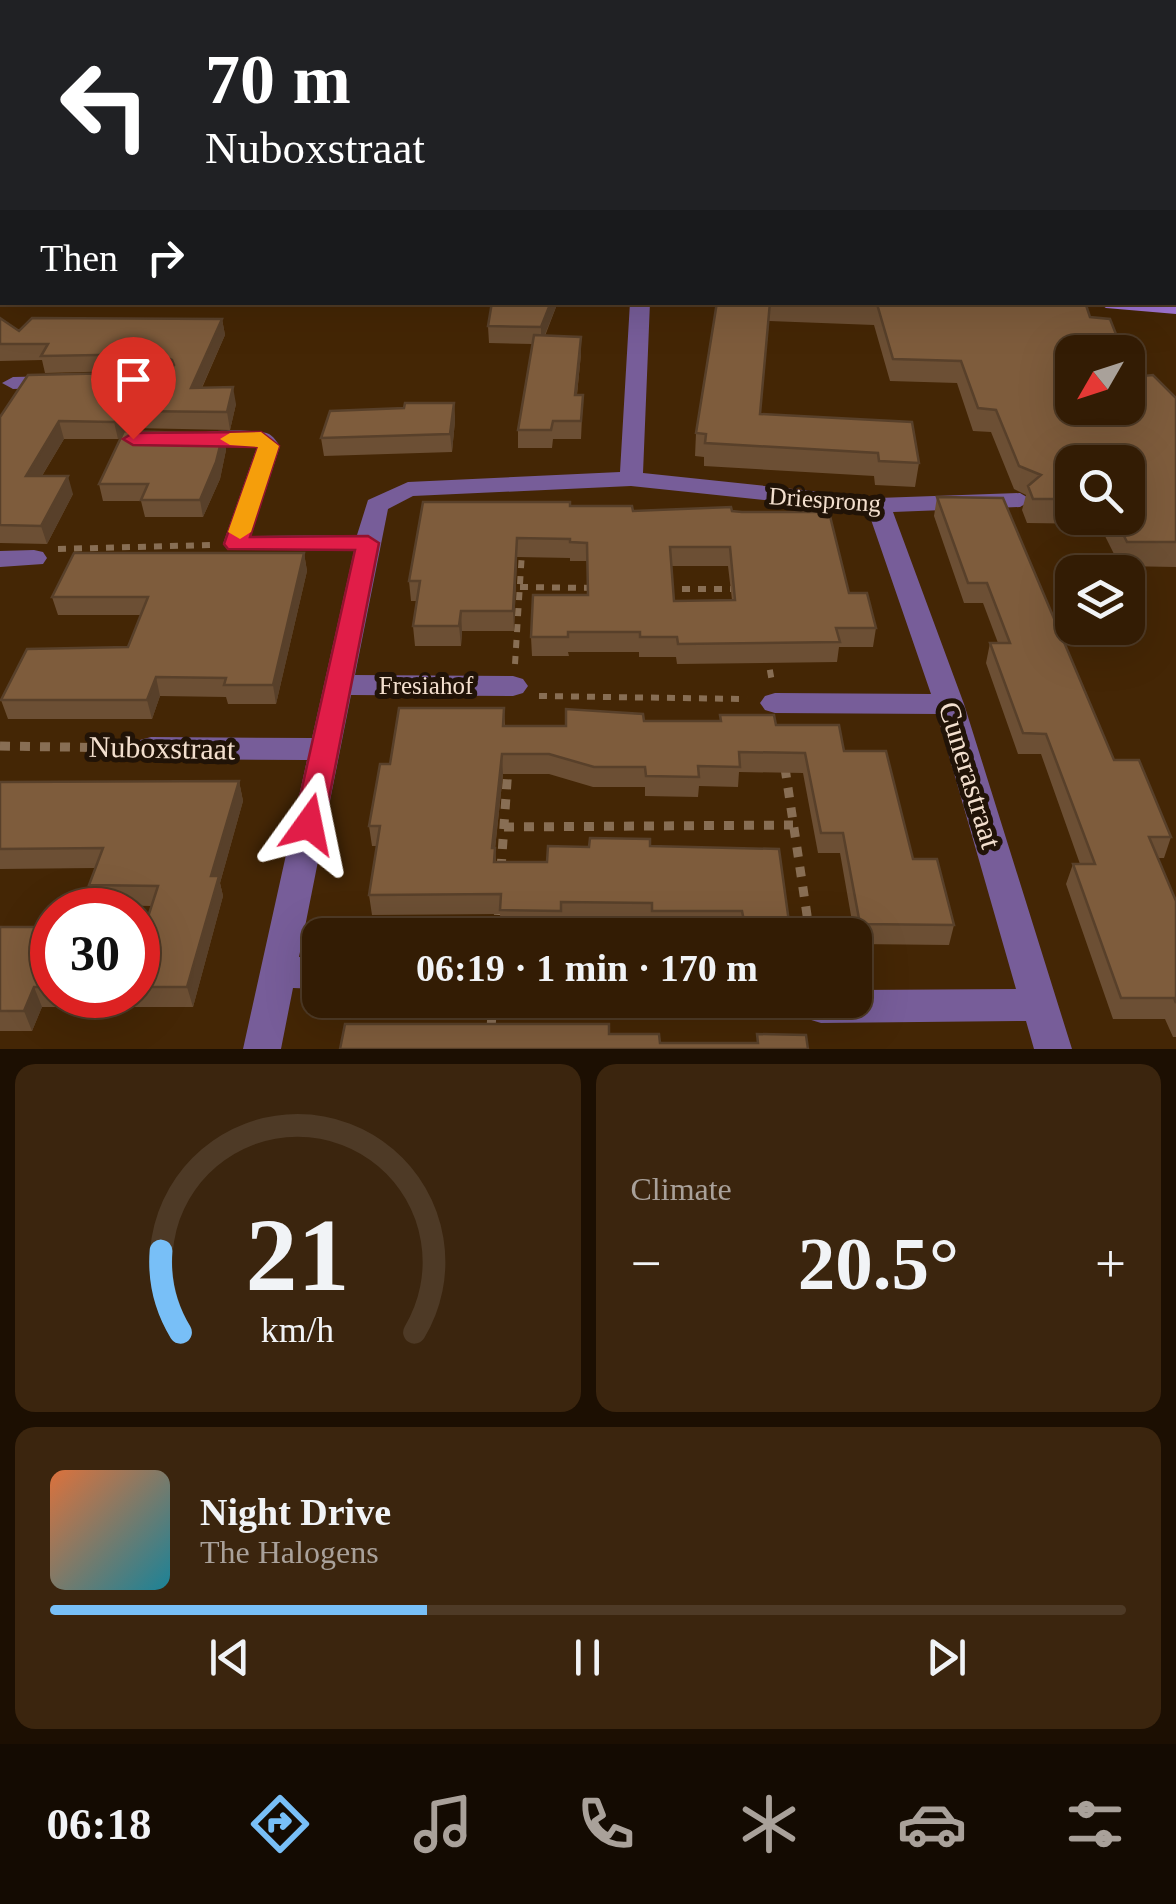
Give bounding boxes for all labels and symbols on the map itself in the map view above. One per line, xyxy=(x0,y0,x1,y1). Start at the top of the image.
north arrow xyxy=(1055,335,1145,425)
pin xyxy=(91,337,176,440)
street label: Driesprong xyxy=(768,482,883,517)
street label: Fresiahof xyxy=(379,672,474,699)
street label: Cunerastraat xyxy=(933,698,1009,853)
street label: Nuboxstraat xyxy=(88,730,236,765)
position arrow xyxy=(257,772,361,876)
speed limit sign: 30 xyxy=(30,888,160,1018)

